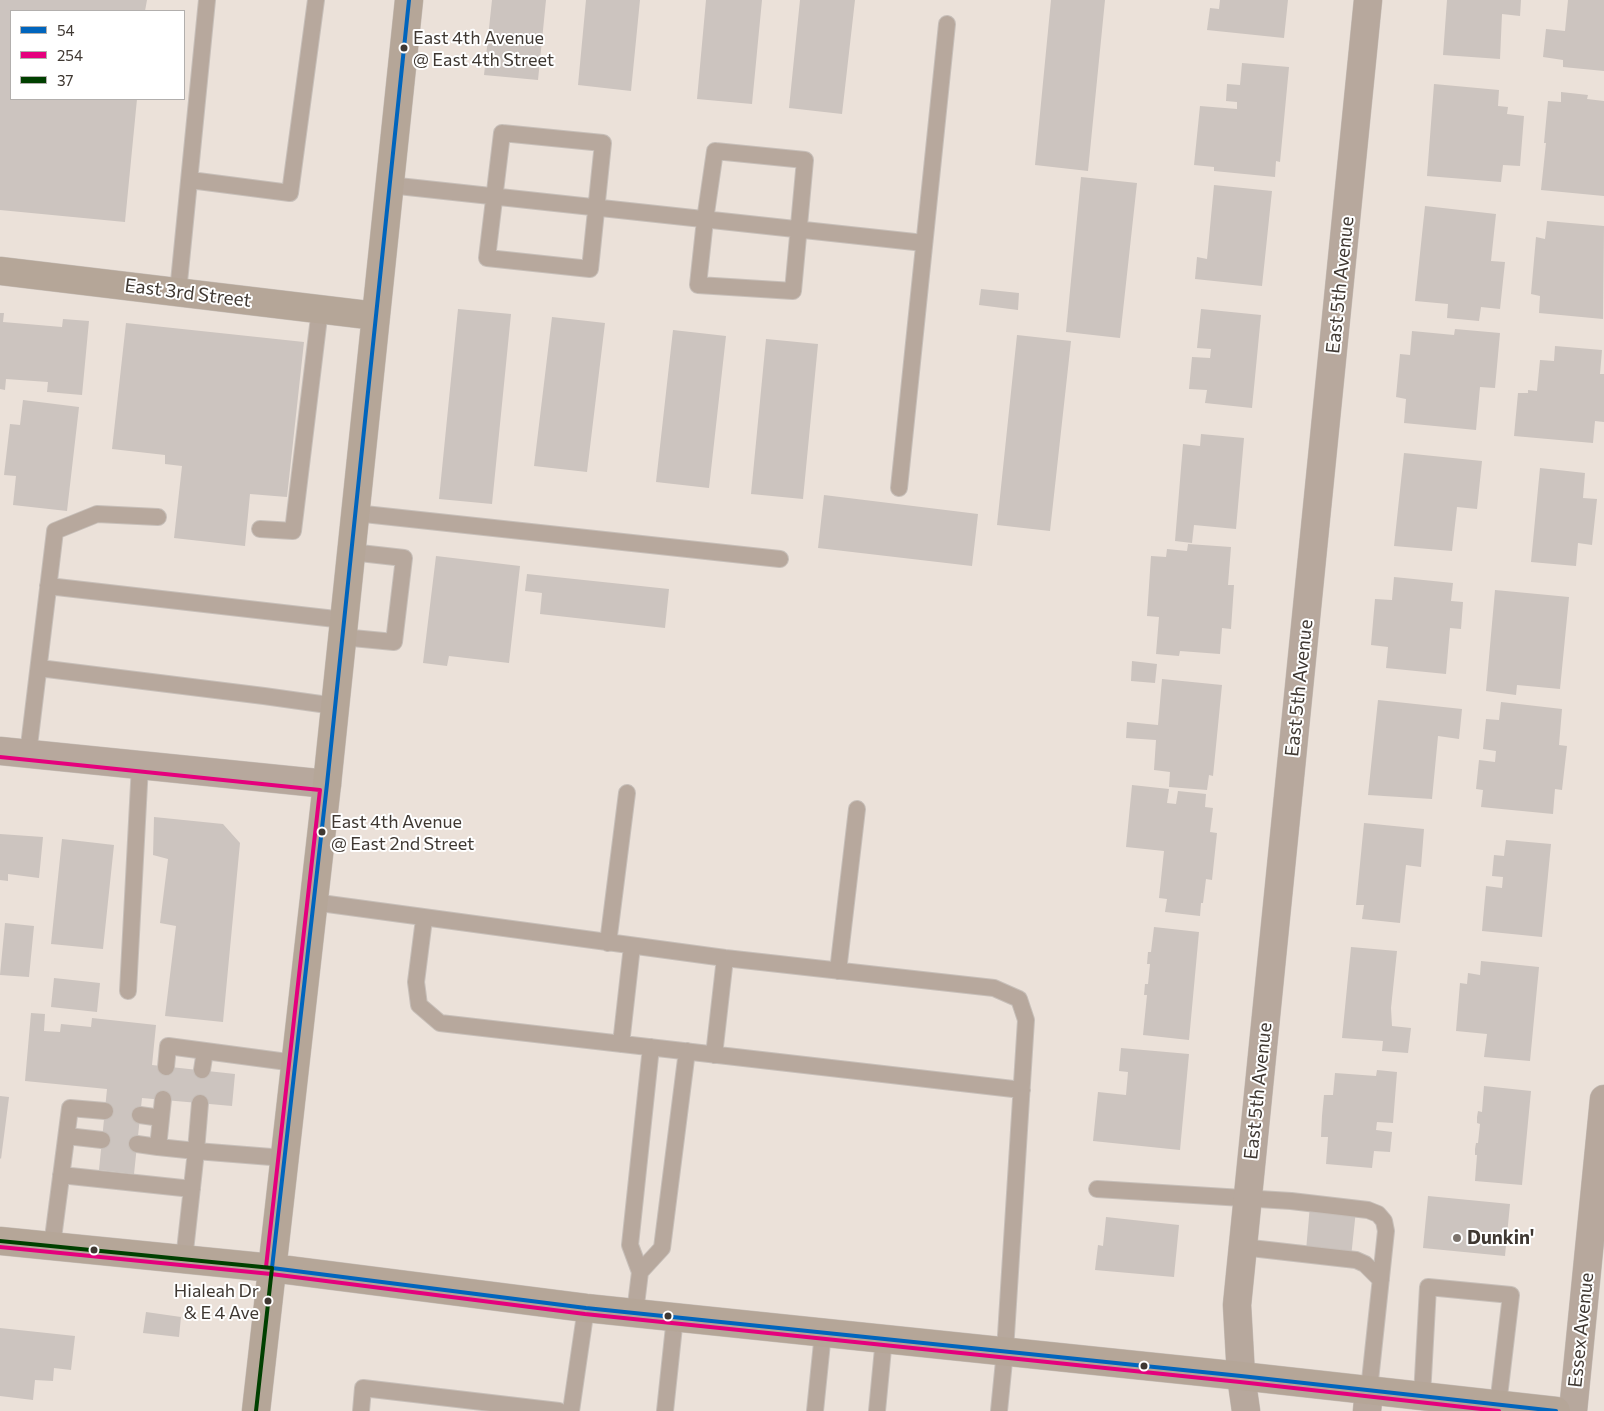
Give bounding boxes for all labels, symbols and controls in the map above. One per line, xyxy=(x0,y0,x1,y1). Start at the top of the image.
legend xyxy=(10,10,185,100)
text: 54 xyxy=(57,21,75,39)
place label: East 4th Avenue @ East 4th Street xyxy=(413,27,554,70)
marker: East 4th Avenue @ East 4th Street xyxy=(399,43,409,53)
text: 254 xyxy=(57,46,83,64)
text: 37 xyxy=(57,71,73,89)
street label: East 5th Avenue xyxy=(1321,215,1359,355)
street label: East 3rd Street xyxy=(123,274,253,312)
street label: East 5th Avenue xyxy=(1280,618,1318,758)
place label: East 4th Avenue @ East 2nd Street xyxy=(331,811,474,854)
marker: East 4th Avenue @ East 2nd Street xyxy=(317,827,327,837)
street label: East 5th Avenue xyxy=(1239,1021,1277,1161)
place label: Dunkin' xyxy=(1467,1227,1534,1249)
marker: Dunkin' xyxy=(1451,1232,1463,1244)
unlabelled marker xyxy=(89,1245,99,1255)
street label: Essex Avenue xyxy=(1564,1271,1598,1389)
place label: Hialeah Dr & E 4 Ave xyxy=(174,1280,259,1322)
marker: Hialeah Dr & E 4 Ave xyxy=(263,1296,273,1306)
unlabelled marker xyxy=(663,1311,673,1321)
unlabelled marker xyxy=(1139,1361,1149,1371)

